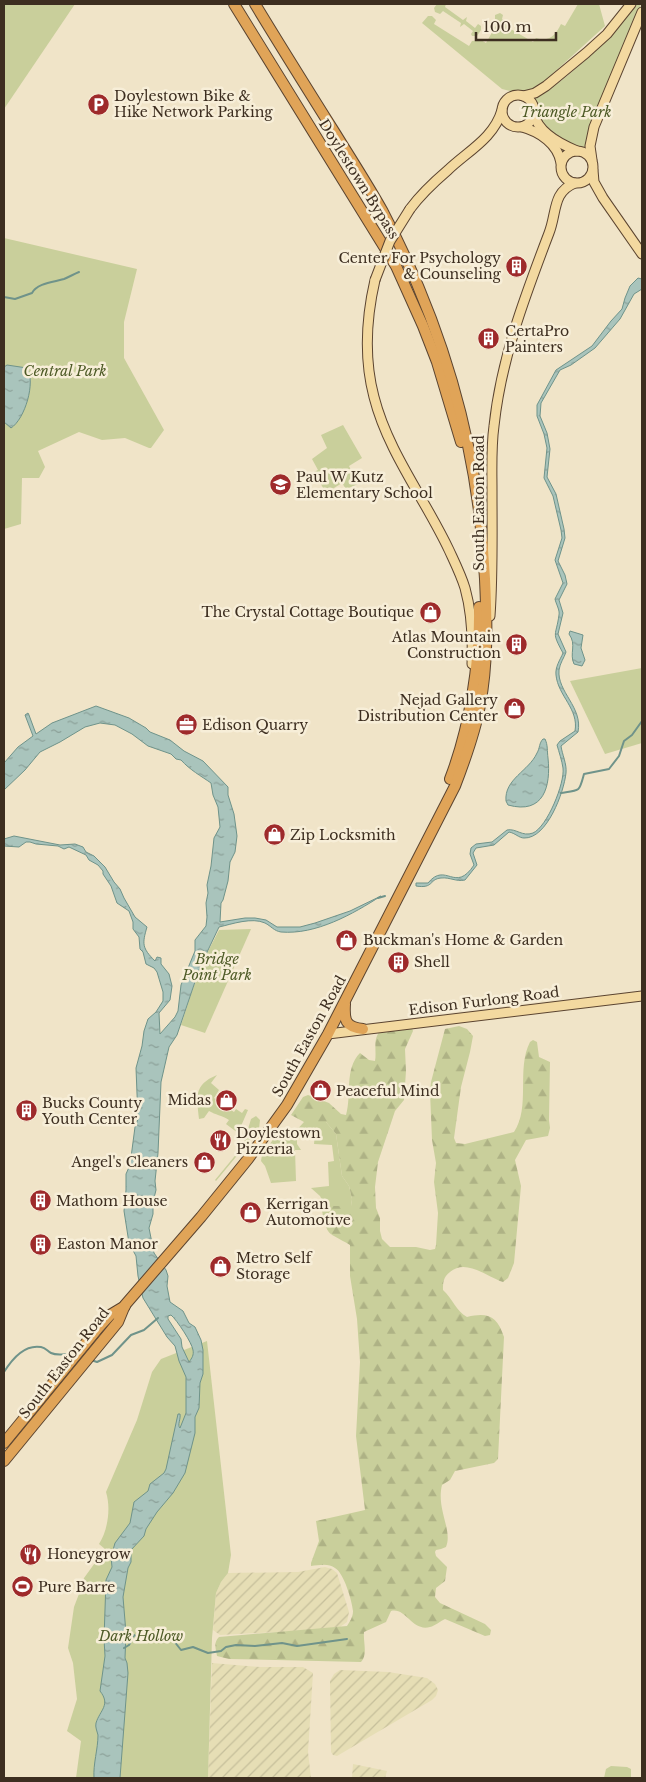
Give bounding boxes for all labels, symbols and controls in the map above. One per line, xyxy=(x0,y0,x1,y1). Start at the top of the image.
scale bar xyxy=(476,10,556,42)
text: 100 m xyxy=(483,17,532,36)
place label: Doylestown Bike & Hike Network Parking xyxy=(114,87,273,121)
parking icon: Doylestown Bike & Hike Network Parking xyxy=(86,92,110,116)
park label: Triangle Park xyxy=(521,103,611,121)
street label: Doylestown Bypass xyxy=(315,116,403,242)
place label: Center For Psychology & Counseling xyxy=(339,249,502,283)
building icon: Center For Psychology & Counseling xyxy=(505,254,529,278)
place label: CertaPro Painters xyxy=(505,322,569,356)
building icon: CertaPro Painters xyxy=(477,327,501,351)
park label: Central Park xyxy=(24,362,106,380)
street label: South Easton Road xyxy=(470,434,488,571)
place label: Paul W Kutz Elementary School xyxy=(296,468,433,502)
school or university icon: Paul W Kutz Elementary School xyxy=(268,473,292,497)
shop icon: The Crystal Cottage Boutique xyxy=(418,600,442,624)
place label: The Crystal Cottage Boutique xyxy=(202,603,414,621)
place label: Atlas Mountain Construction xyxy=(391,628,501,662)
building icon: Atlas Mountain Construction xyxy=(505,633,529,657)
place label: Nejad Gallery Distribution Center xyxy=(357,691,498,725)
shop icon: Nejad Gallery Distribution Center xyxy=(502,696,526,720)
office icon: Edison Quarry xyxy=(174,713,198,737)
place label: Edison Quarry xyxy=(202,716,308,734)
shop icon: Zip Locksmith xyxy=(262,823,286,847)
place label: Zip Locksmith xyxy=(290,826,396,844)
shop icon: Buckman's Home & Garden xyxy=(335,928,359,952)
place label: Buckman's Home & Garden xyxy=(363,931,564,949)
park label: Bridge Point Park xyxy=(181,950,252,984)
building icon: Shell xyxy=(386,950,410,974)
place label: Shell xyxy=(414,953,450,971)
street label: South Easton Road xyxy=(268,972,350,1100)
street label: Edison Furlong Road xyxy=(408,983,561,1019)
shop icon: Peaceful Mind xyxy=(308,1079,332,1103)
place label: Peaceful Mind xyxy=(336,1082,440,1100)
shop icon: Midas xyxy=(215,1088,239,1112)
place label: Midas xyxy=(167,1091,211,1109)
place label: Bucks County Youth Center xyxy=(41,1094,142,1128)
building icon: Bucks County Youth Center xyxy=(14,1099,38,1123)
place label: Doylestown Pizzeria xyxy=(236,1124,321,1158)
restaurant icon: Doylestown Pizzeria xyxy=(208,1129,232,1153)
shop icon: Angel's Cleaners xyxy=(192,1150,216,1174)
place label: Angel's Cleaners xyxy=(70,1153,188,1171)
building icon: Mathom House xyxy=(28,1189,52,1213)
place label: Mathom House xyxy=(56,1192,168,1210)
place label: Kerrigan Automotive xyxy=(265,1195,351,1229)
shop icon: Kerrigan Automotive xyxy=(238,1200,262,1224)
building icon: Easton Manor xyxy=(29,1232,53,1256)
place label: Easton Manor xyxy=(57,1235,158,1253)
place label: Metro Self Storage xyxy=(236,1249,314,1283)
shop icon: Metro Self Storage xyxy=(208,1254,232,1278)
street label: South Easton Road xyxy=(15,1303,113,1422)
restaurant icon: Honeygrow xyxy=(19,1542,43,1566)
place label: Honeygrow xyxy=(47,1545,131,1563)
sports icon: Pure Barre xyxy=(10,1575,34,1599)
place label: Pure Barre xyxy=(38,1578,115,1596)
park label: Dark Hollow xyxy=(98,1627,183,1645)

